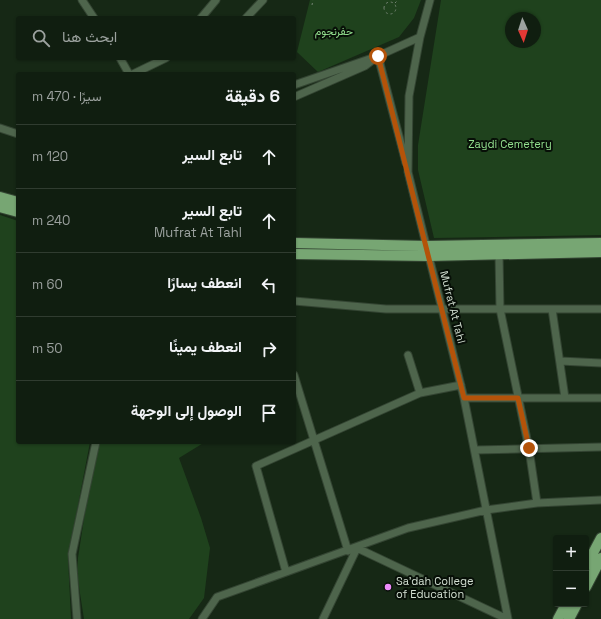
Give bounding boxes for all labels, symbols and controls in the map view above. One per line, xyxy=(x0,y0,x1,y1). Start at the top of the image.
north arrow xyxy=(505,12,541,48)
search box xyxy=(16,16,296,60)
park label: حفرنجوم xyxy=(315,24,353,39)
icon: search xyxy=(30,27,52,49)
text: ابحث هنا xyxy=(62,27,117,46)
route start xyxy=(369,47,387,65)
text: 6 دقيقة xyxy=(225,85,280,107)
text: سيرًا · 470 m xyxy=(32,88,102,105)
park label: Zaydi Cemetery xyxy=(468,137,552,151)
text: تابع السير xyxy=(182,145,242,164)
icon: ahead xyxy=(258,146,280,168)
text: 120 m xyxy=(32,148,68,165)
text: تابع السير xyxy=(182,201,242,220)
icon: ahead xyxy=(258,210,280,232)
text: 240 m xyxy=(32,212,70,229)
text: Mufrat At Tahl xyxy=(154,224,242,241)
street label: Mufrat At Tahl xyxy=(437,269,469,345)
text: انعطف يسارًا xyxy=(167,273,242,292)
icon: left xyxy=(258,274,280,296)
text: 60 m xyxy=(32,276,63,293)
text: انعطف يمينًا xyxy=(169,337,242,356)
icon: right xyxy=(258,338,280,360)
text: 50 m xyxy=(32,340,63,357)
text: الوصول إلى الوجهة xyxy=(131,401,242,420)
icon: arrive xyxy=(258,402,280,424)
route end xyxy=(520,439,538,457)
map controls xyxy=(553,535,589,607)
button: + xyxy=(553,535,589,571)
button: − xyxy=(553,571,589,607)
place label: Sa'dah College of Education xyxy=(396,574,473,601)
marker: Sa'dah College of Education xyxy=(383,582,393,592)

